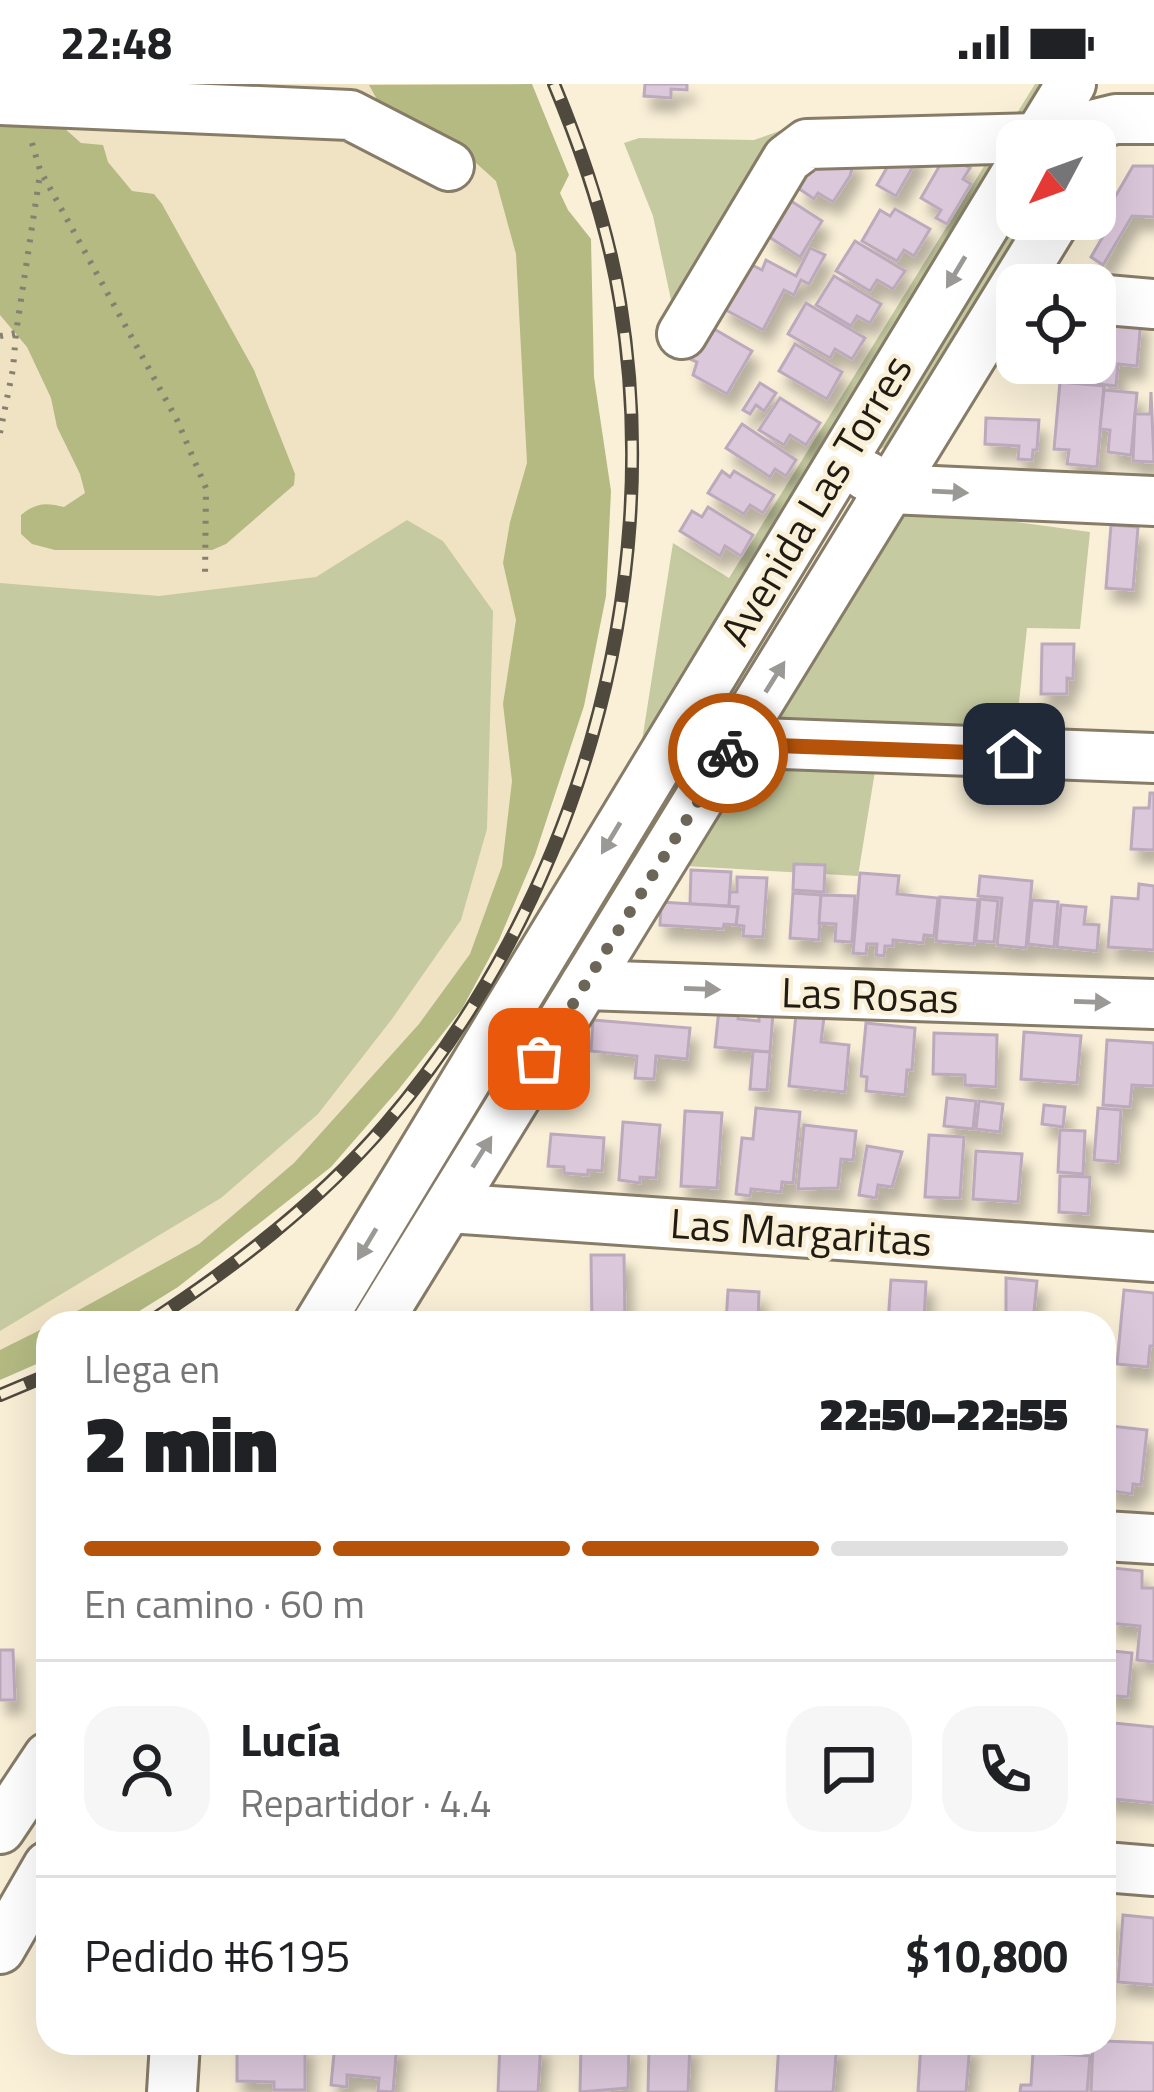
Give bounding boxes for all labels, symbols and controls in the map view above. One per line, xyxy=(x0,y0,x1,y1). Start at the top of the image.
text: 22:48 xyxy=(60,8,172,76)
north arrow xyxy=(996,120,1116,240)
map controls xyxy=(996,120,1116,384)
one-way arrow xyxy=(946,255,967,289)
button: locate xyxy=(996,264,1116,384)
street label: Avenida Las Torres xyxy=(703,342,927,657)
one-way arrow xyxy=(932,483,970,502)
one-way arrow xyxy=(764,660,785,694)
courier xyxy=(668,693,788,813)
pin xyxy=(963,703,1065,805)
icon: bike xyxy=(695,720,761,786)
icon: home xyxy=(981,721,1047,787)
one-way arrow xyxy=(601,821,622,855)
street label: Las Rosas xyxy=(780,959,960,1029)
one-way arrow xyxy=(684,980,722,999)
one-way arrow xyxy=(1074,993,1112,1012)
pin xyxy=(488,1008,590,1110)
icon: bag xyxy=(506,1026,572,1092)
one-way arrow xyxy=(471,1135,492,1169)
street label: Las Margaritas xyxy=(668,1190,934,1272)
one-way arrow xyxy=(357,1227,378,1261)
text: Llega en xyxy=(84,1339,220,1398)
text: 22:50–22:55 xyxy=(819,1379,1068,1447)
text: 2 min xyxy=(84,1384,278,1502)
text: En camino · 60 m xyxy=(84,1574,365,1633)
text: Lucía xyxy=(240,1705,341,1773)
button: person xyxy=(84,1706,210,1832)
button: chat xyxy=(786,1706,912,1832)
button: phone xyxy=(942,1706,1068,1832)
text: Repartidor · 4.4 xyxy=(240,1773,492,1832)
text: Pedido #6195 xyxy=(84,1921,350,1989)
text: $10,800 xyxy=(905,1921,1068,1989)

